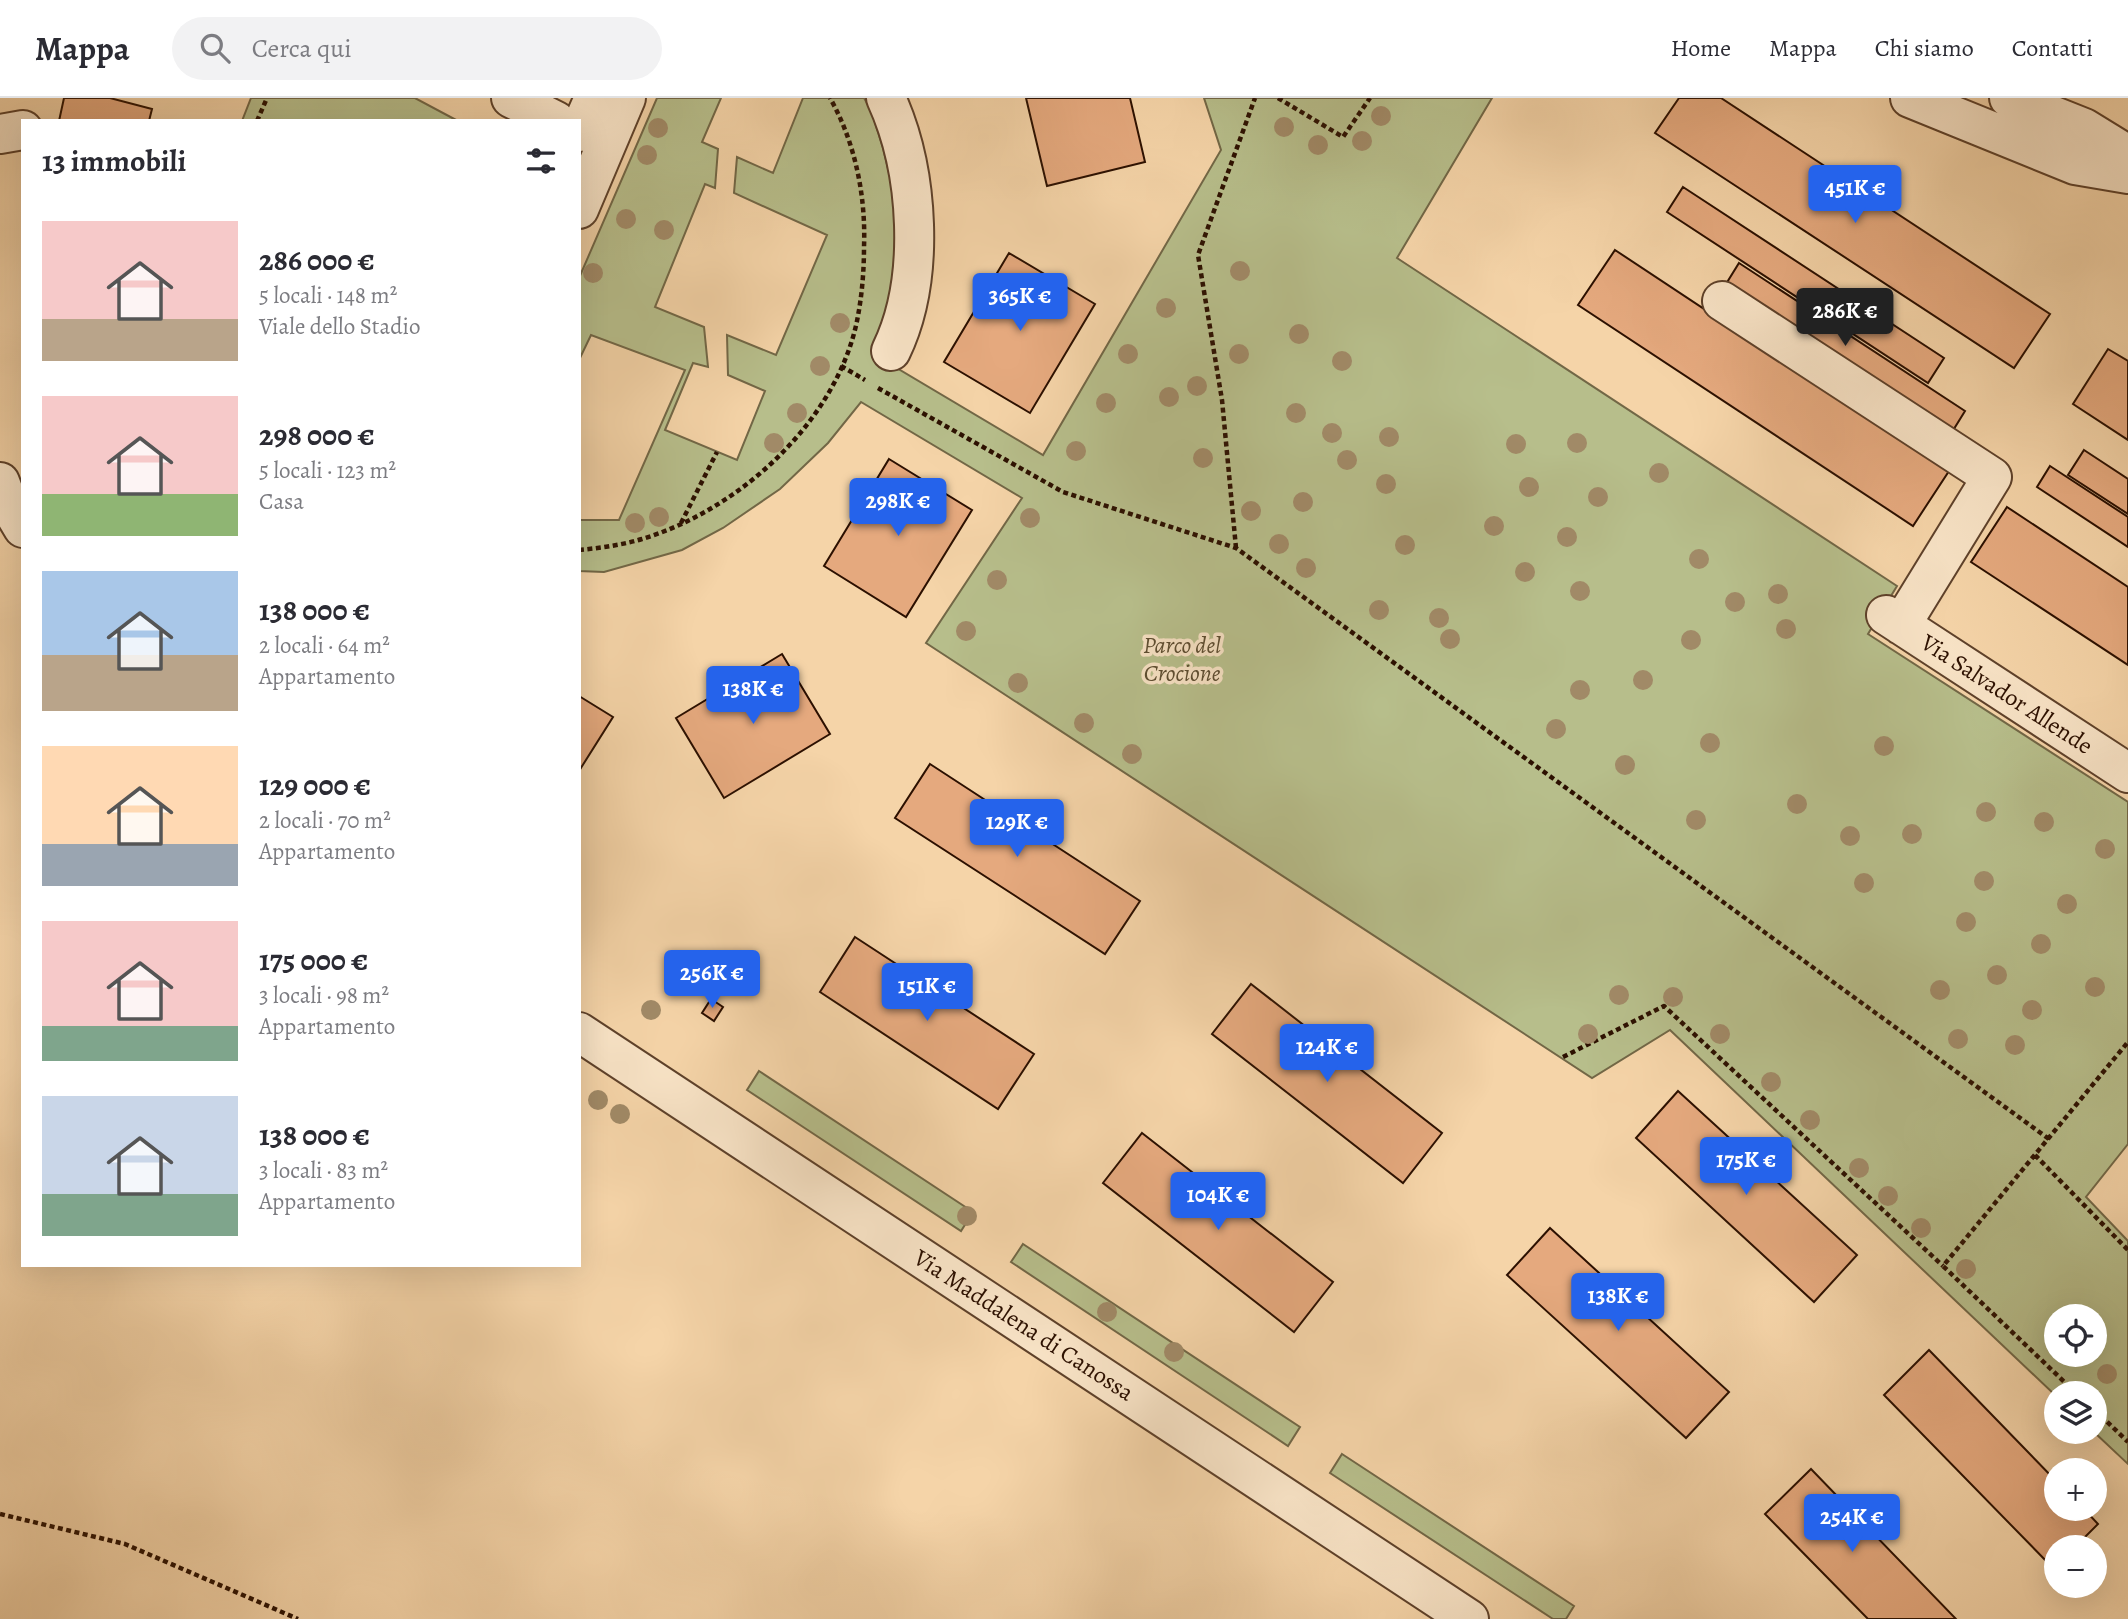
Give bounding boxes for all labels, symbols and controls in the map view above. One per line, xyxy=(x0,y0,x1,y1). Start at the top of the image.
search box xyxy=(172,17,662,80)
text: Mappa xyxy=(35,26,130,71)
icon: search xyxy=(196,29,234,67)
text: Cerca qui xyxy=(252,31,352,66)
text: Home xyxy=(1671,32,1731,64)
text: Mappa xyxy=(1769,32,1837,64)
text: Chi siamo xyxy=(1875,32,1974,64)
text: Contatti xyxy=(2012,32,2093,64)
text: 13 immobili xyxy=(42,141,186,181)
icon: filters xyxy=(522,142,560,180)
pin: 451K € xyxy=(1798,166,1912,225)
text: 451K € xyxy=(1824,172,1886,203)
text: 286 000 € xyxy=(259,240,375,280)
icon: home xyxy=(98,249,182,333)
pin: 365K € xyxy=(963,274,1077,333)
text: 5 locali · 148 m² xyxy=(259,280,397,311)
text: 365K € xyxy=(989,280,1051,311)
pin: 286K € xyxy=(1788,288,1902,348)
text: 286K € xyxy=(1812,295,1878,326)
text: Viale dello Stadio xyxy=(259,311,420,342)
text: 298 000 € xyxy=(259,415,375,455)
icon: home xyxy=(98,424,182,508)
text: 5 locali · 123 m² xyxy=(259,455,396,486)
pin: 298K € xyxy=(841,478,955,538)
text: 298K € xyxy=(865,485,931,516)
text: Casa xyxy=(259,486,304,517)
text: 138 000 € xyxy=(259,590,370,630)
icon: home xyxy=(98,599,182,683)
street label: Via Salvador Allende xyxy=(1914,626,2099,762)
park label: Parco del Crocione xyxy=(1143,629,1221,689)
text: 2 locali · 64 m² xyxy=(259,630,390,661)
text: Appartamento xyxy=(259,661,395,692)
pin: 138K € xyxy=(696,666,810,726)
text: 138K € xyxy=(722,673,784,704)
text: 129 000 € xyxy=(259,765,371,805)
icon: home xyxy=(98,774,182,858)
pin: 129K € xyxy=(960,800,1074,859)
text: 2 locali · 70 m² xyxy=(259,805,391,836)
text: 129K € xyxy=(986,806,1048,837)
text: Appartamento xyxy=(259,836,395,867)
text: 175 000 € xyxy=(259,940,368,980)
icon: home xyxy=(98,949,182,1033)
pin: 256K € xyxy=(655,950,769,1010)
text: 256K € xyxy=(680,957,744,988)
pin: 151K € xyxy=(870,964,984,1023)
text: 151K € xyxy=(898,970,956,1001)
text: 3 locali · 98 m² xyxy=(259,980,389,1011)
text: Appartamento xyxy=(259,1011,395,1042)
pin: 124K € xyxy=(1270,1024,1384,1084)
text: 124K € xyxy=(1296,1031,1358,1062)
text: 138 000 € xyxy=(259,1115,370,1155)
icon: home xyxy=(98,1124,182,1208)
pin: 175K € xyxy=(1689,1138,1803,1197)
text: 175K € xyxy=(1716,1144,1776,1175)
text: 3 locali · 83 m² xyxy=(259,1155,388,1186)
pin: 104K € xyxy=(1161,1172,1275,1232)
text: 104K € xyxy=(1187,1179,1249,1210)
text: Appartamento xyxy=(259,1186,395,1217)
street label: Via Maddalena di Canossa xyxy=(907,1241,1141,1409)
pin: 138K € xyxy=(1561,1274,1675,1333)
text: 138K € xyxy=(1587,1280,1649,1311)
map controls xyxy=(2044,1304,2107,1598)
button: locate xyxy=(2044,1304,2107,1367)
button: layers xyxy=(2044,1381,2107,1444)
button: + xyxy=(2044,1458,2107,1521)
pin: 254K € xyxy=(1795,1494,1909,1554)
text: 254K € xyxy=(1820,1501,1884,1532)
button: − xyxy=(2044,1535,2107,1598)

